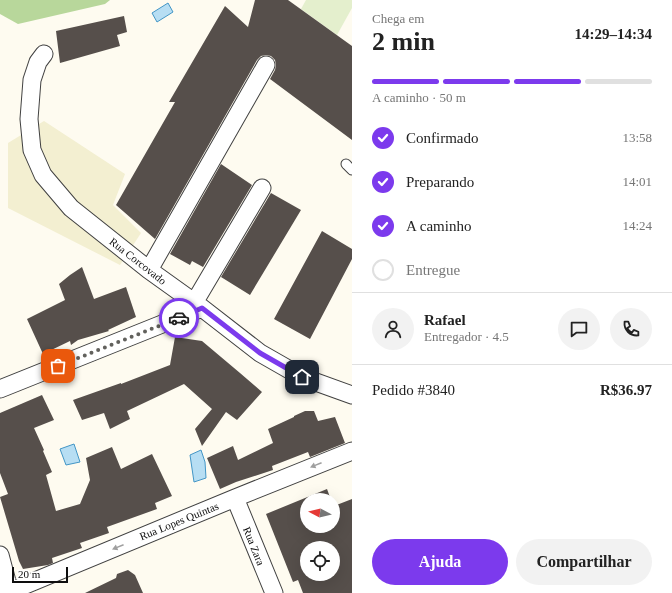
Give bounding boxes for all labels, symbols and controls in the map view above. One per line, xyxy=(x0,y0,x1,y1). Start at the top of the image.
text: Chega em xyxy=(372,11,424,26)
text: 14:29–14:34 xyxy=(575,26,652,42)
text: 2 min xyxy=(372,27,435,56)
text: A caminho · 50 m xyxy=(372,90,466,105)
icon: check xyxy=(372,127,394,149)
text: Confirmado xyxy=(406,130,479,146)
text: 13:58 xyxy=(622,130,652,145)
icon: check xyxy=(372,171,394,193)
text: Preparando xyxy=(406,174,474,190)
text: 14:01 xyxy=(622,174,652,189)
icon: check xyxy=(372,215,394,237)
text: A caminho xyxy=(406,218,471,234)
text: 14:24 xyxy=(622,218,652,233)
street label: Rua Corcovado xyxy=(107,235,169,287)
text: Entregue xyxy=(406,262,460,278)
courier xyxy=(159,298,199,338)
icon: car xyxy=(168,307,190,329)
button: person xyxy=(372,308,414,350)
button: chat xyxy=(558,308,600,350)
button: phone xyxy=(610,308,652,350)
text: Rafael xyxy=(424,312,466,328)
text: Entregador · 4.5 xyxy=(424,329,509,344)
pin xyxy=(41,349,75,383)
icon: bag xyxy=(47,355,69,377)
pin xyxy=(285,360,319,394)
icon: home xyxy=(291,366,313,388)
text: Pedido #3840 xyxy=(372,382,455,398)
text: R$36.97 xyxy=(600,382,652,398)
one-way arrow xyxy=(309,463,321,469)
north arrow xyxy=(300,493,340,533)
map controls xyxy=(300,493,340,581)
street label: Rua Lopes Quintas xyxy=(138,500,220,542)
street label: Rua Zara xyxy=(241,525,267,567)
button: Ajuda xyxy=(372,539,508,585)
button: Compartilhar xyxy=(516,539,652,585)
button: locate xyxy=(300,541,340,581)
one-way arrow xyxy=(111,544,123,550)
scale bar xyxy=(12,565,68,584)
text: 20 m xyxy=(18,568,40,580)

